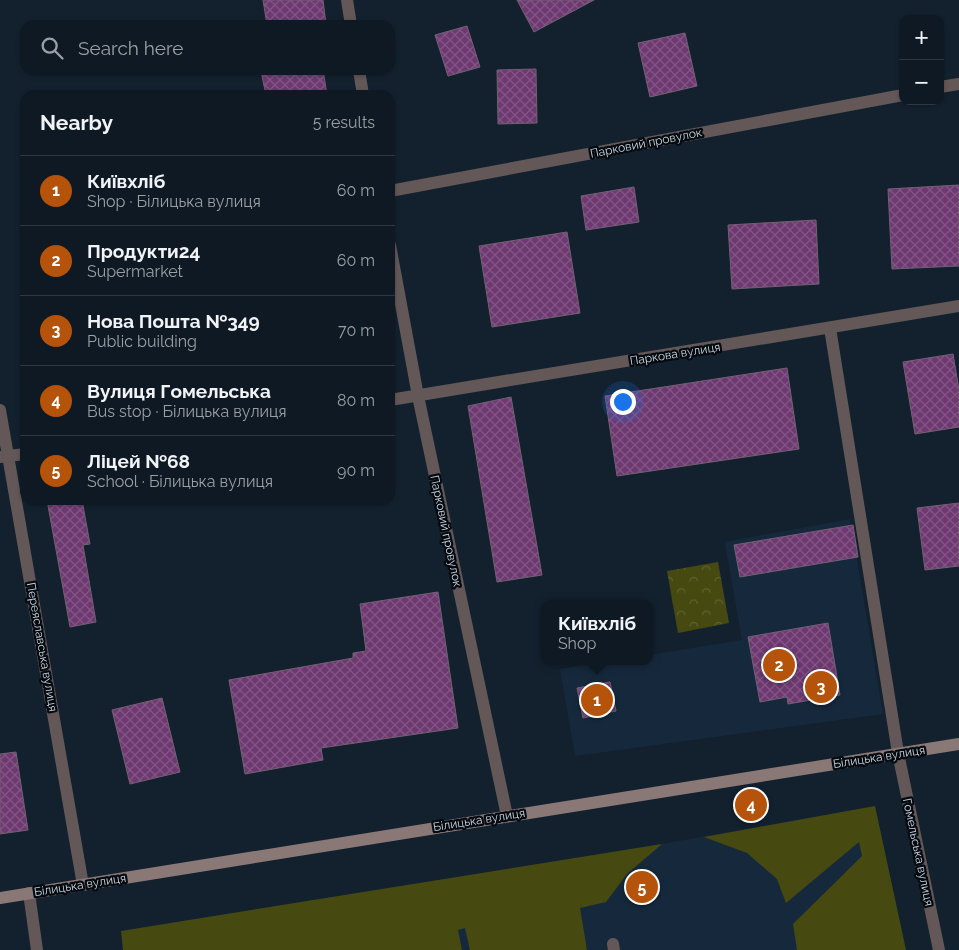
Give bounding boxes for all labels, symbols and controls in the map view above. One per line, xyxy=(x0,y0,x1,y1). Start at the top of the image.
map controls xyxy=(899,15,944,105)
button: + xyxy=(899,15,944,60)
search box xyxy=(20,20,395,75)
icon: search xyxy=(38,34,66,62)
text: Search here xyxy=(78,37,184,59)
button: − xyxy=(899,60,944,105)
text: Nearby xyxy=(40,110,113,135)
text: 5 results xyxy=(313,113,375,132)
street label: Парковий провулок xyxy=(589,125,703,161)
text: Київхліб xyxy=(87,170,165,192)
text: 1 xyxy=(52,181,60,200)
text: 60 m xyxy=(337,181,375,200)
text: Shop · Білицька вулиця xyxy=(87,192,261,211)
text: Продукти24 xyxy=(87,240,200,262)
text: 2 xyxy=(51,251,61,270)
text: 60 m xyxy=(337,251,375,270)
text: Supermarket xyxy=(87,262,183,281)
text: Нова Пошта №349 xyxy=(87,310,260,332)
text: 3 xyxy=(52,321,60,340)
text: 70 m xyxy=(338,321,375,340)
text: Public building xyxy=(87,332,197,351)
street label: Паркова вулиця xyxy=(629,340,721,368)
text: Вулиця Гомельська xyxy=(87,380,271,402)
your location xyxy=(610,389,636,415)
text: 4 xyxy=(51,391,61,410)
text: 80 m xyxy=(337,391,375,410)
text: Bus stop · Білицька вулиця xyxy=(87,402,287,421)
text: Ліцей №68 xyxy=(87,450,190,472)
text: 5 xyxy=(52,461,60,480)
text: 90 m xyxy=(337,461,375,480)
text: School · Білицька вулиця xyxy=(87,472,273,491)
street label: Парковий провулок xyxy=(427,474,465,588)
street label: Переяславська вулиця xyxy=(24,581,60,713)
popup xyxy=(541,600,653,665)
text: Київхліб xyxy=(558,612,636,634)
text: Shop xyxy=(558,634,596,653)
pin: 2 xyxy=(763,646,795,684)
pin: 3 xyxy=(805,668,837,706)
pin: 1 xyxy=(581,681,613,719)
street label: Білицька вулиця xyxy=(832,743,926,771)
pin: 4 xyxy=(735,786,767,824)
street label: Гомельська вулиця xyxy=(900,797,936,907)
street label: Білицька вулиця xyxy=(432,806,526,834)
pin: 5 xyxy=(626,868,658,906)
street label: Білицька вулиця xyxy=(33,871,127,899)

